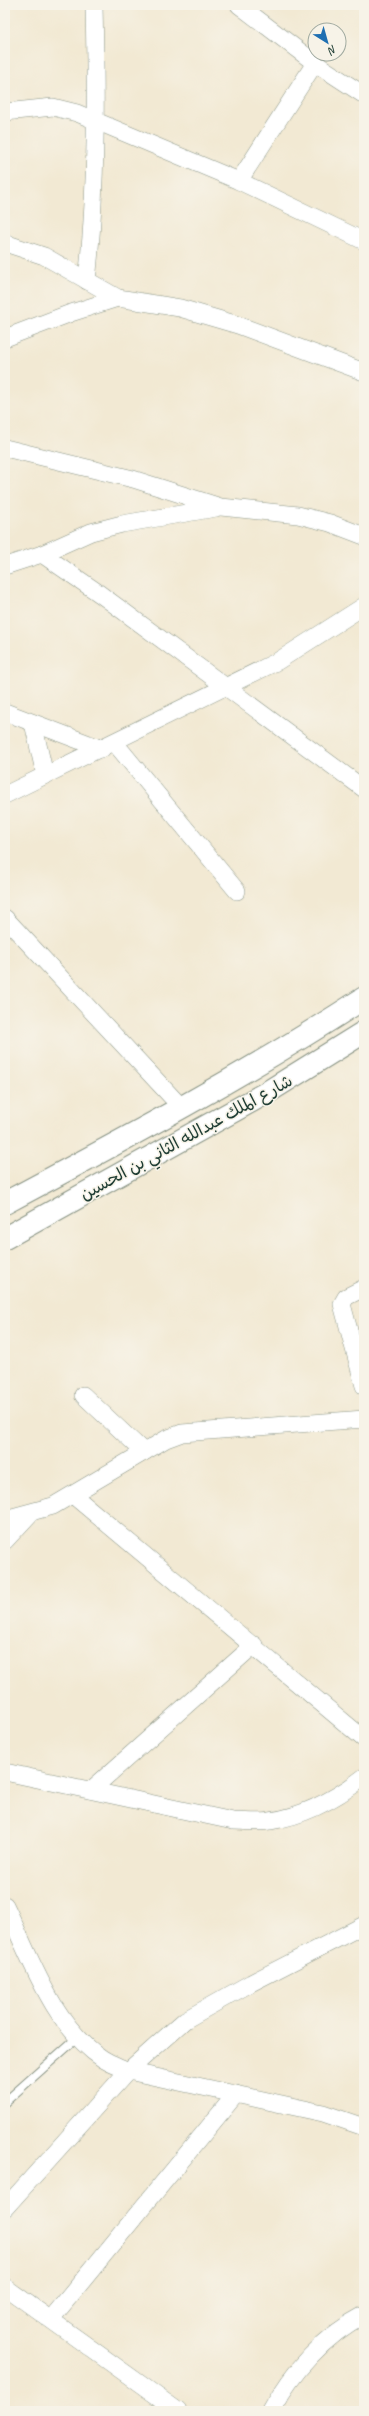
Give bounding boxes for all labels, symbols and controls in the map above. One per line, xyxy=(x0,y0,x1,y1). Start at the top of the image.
north arrow xyxy=(307,22,347,62)
text: N xyxy=(324,42,340,59)
street label: شارع الملك عبدالله الثاني بن الحسين xyxy=(76,1070,298,1208)

